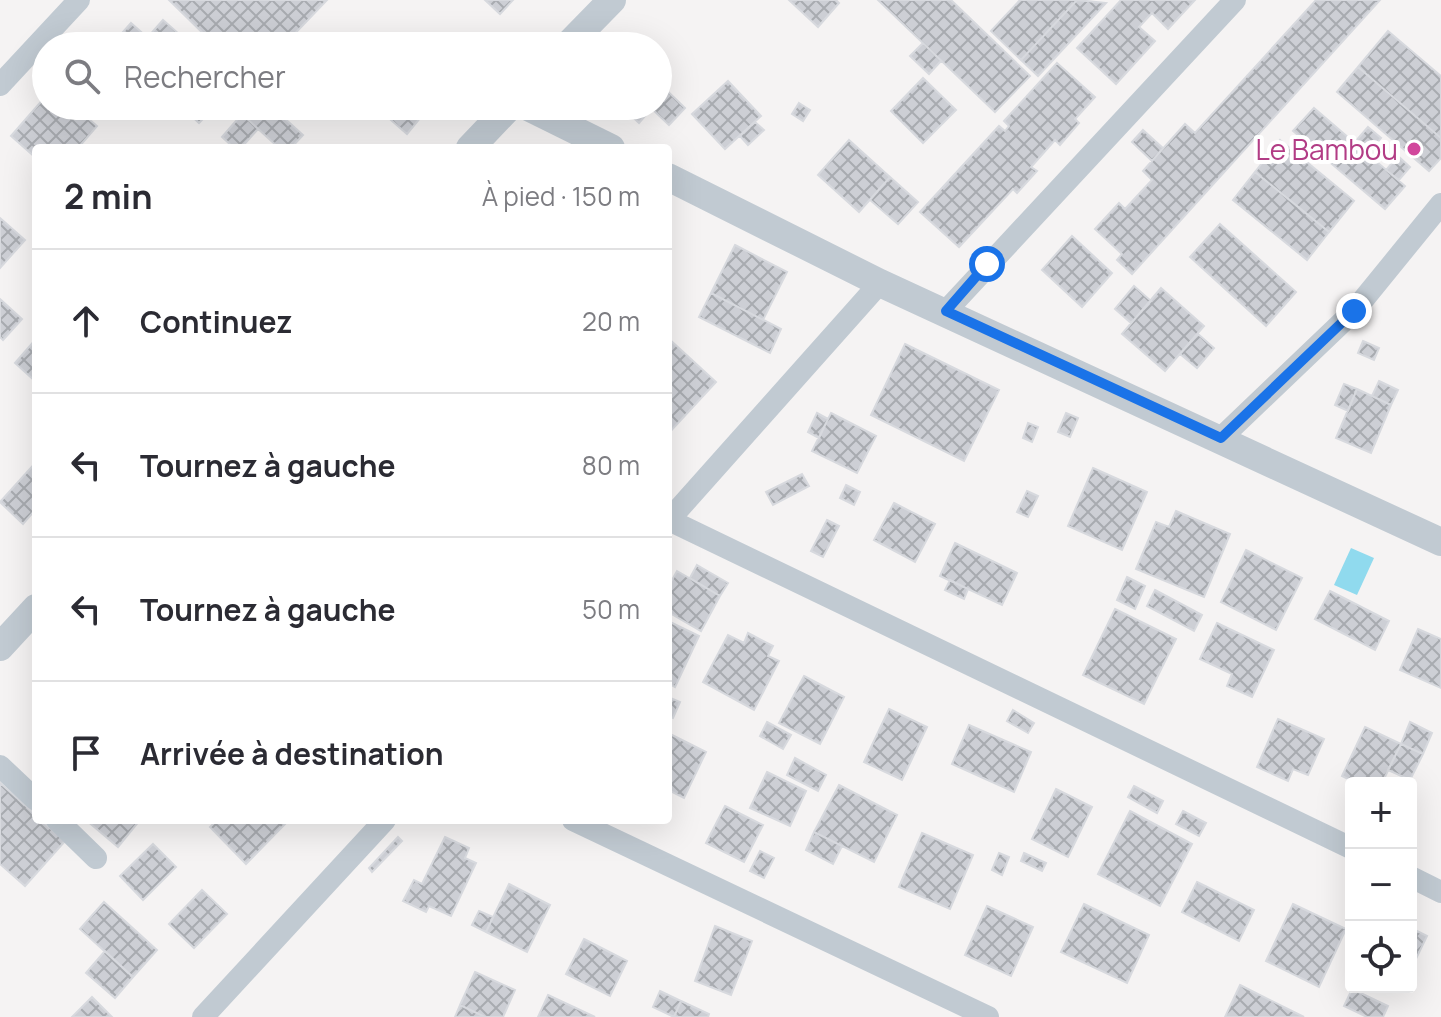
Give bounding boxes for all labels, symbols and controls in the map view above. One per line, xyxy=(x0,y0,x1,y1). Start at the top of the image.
search box xyxy=(32,32,672,120)
icon: search xyxy=(60,54,104,98)
text: Rechercher xyxy=(124,56,286,97)
place label: Le Bambou xyxy=(1256,130,1398,168)
marker: Le Bambou xyxy=(1405,140,1423,158)
text: 2 min xyxy=(64,173,152,219)
text: À pied · 150 m xyxy=(482,178,640,214)
route start xyxy=(969,246,1005,282)
route end xyxy=(1336,293,1372,329)
icon: ahead xyxy=(64,299,108,343)
text: Continuez xyxy=(140,301,292,342)
text: 20 m xyxy=(582,303,640,339)
icon: left xyxy=(64,443,108,487)
text: Tournez à gauche xyxy=(140,445,396,486)
text: 80 m xyxy=(582,447,640,483)
icon: left xyxy=(64,587,108,631)
text: Tournez à gauche xyxy=(140,589,396,630)
text: 50 m xyxy=(582,591,640,627)
icon: arrive xyxy=(64,731,108,775)
text: Arrivée à destination xyxy=(140,733,443,774)
map controls xyxy=(1345,777,1417,993)
button: + xyxy=(1345,777,1417,849)
button: − xyxy=(1345,849,1417,921)
button: locate xyxy=(1345,921,1417,993)

